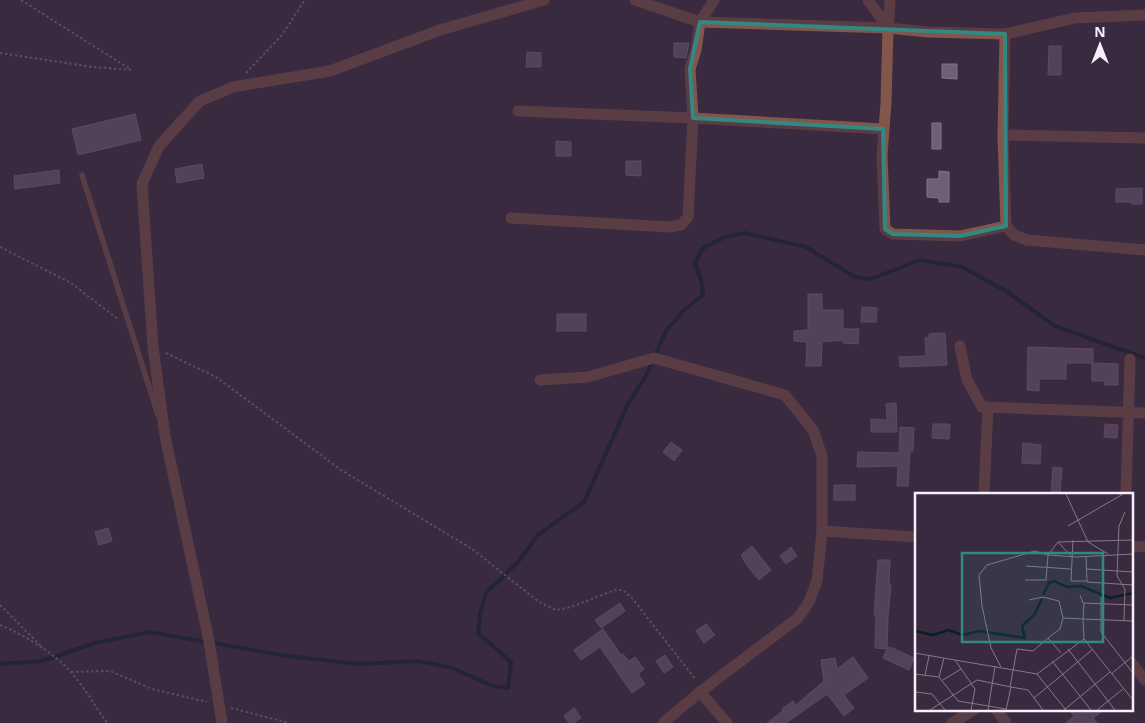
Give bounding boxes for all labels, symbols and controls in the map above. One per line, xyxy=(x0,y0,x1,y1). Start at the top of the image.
north arrow xyxy=(1075,20,1125,70)
text: N xyxy=(1094,22,1106,41)
inset map xyxy=(915,493,1132,710)

